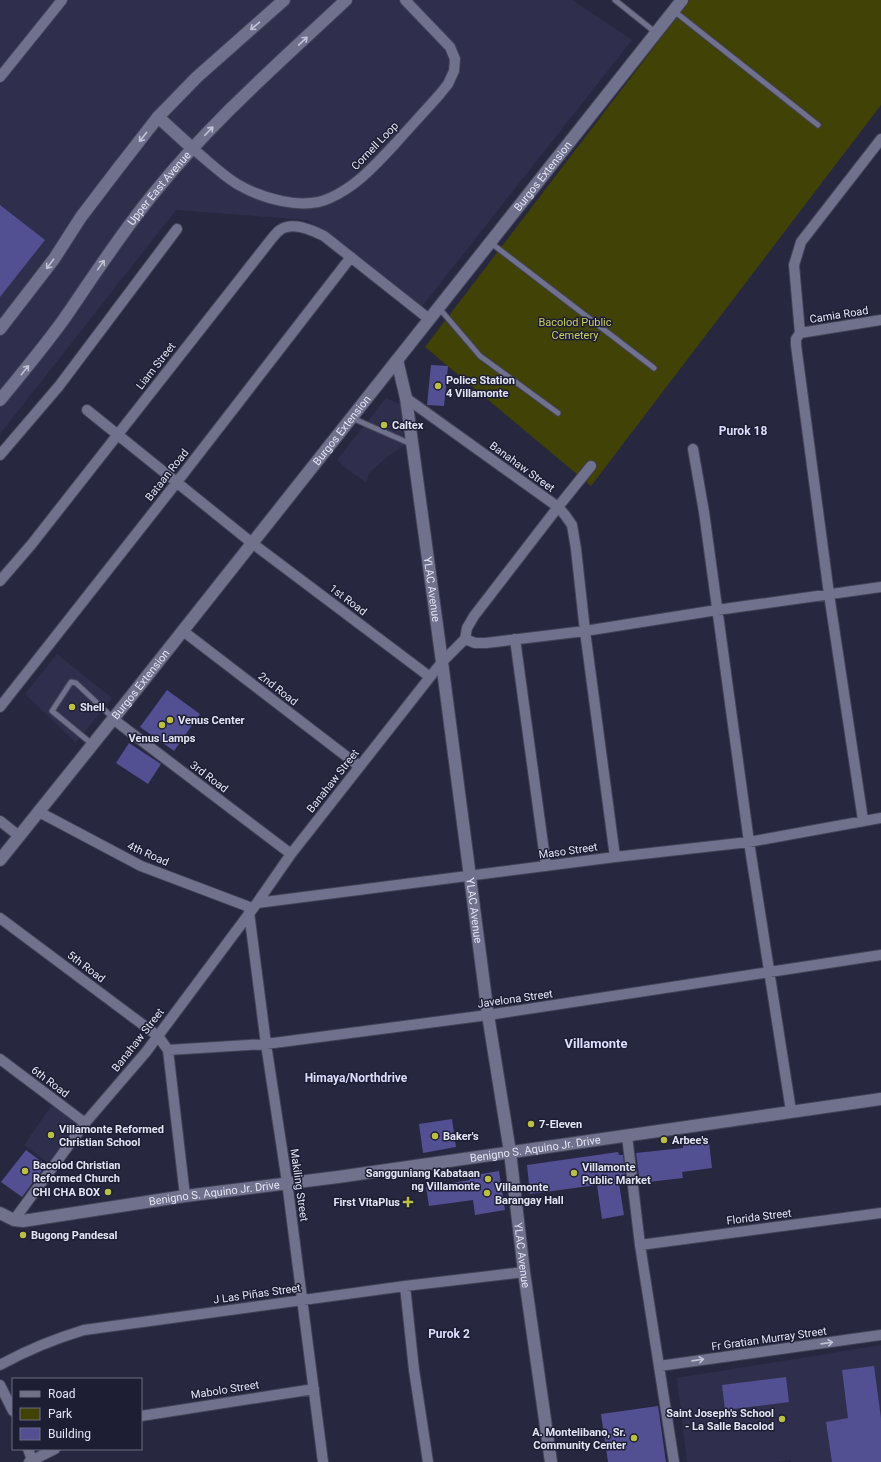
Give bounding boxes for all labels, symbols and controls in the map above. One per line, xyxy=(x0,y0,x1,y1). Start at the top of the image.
one-way arrow xyxy=(250,21,260,30)
one-way arrow xyxy=(297,37,307,46)
street label: Cornell Loop xyxy=(349,119,401,173)
one-way arrow xyxy=(204,126,213,136)
one-way arrow xyxy=(138,131,147,142)
street label: Burgos Extension xyxy=(511,139,574,214)
street label: Upper East Avenue xyxy=(125,148,193,228)
one-way arrow xyxy=(46,259,54,270)
one-way arrow xyxy=(97,259,105,270)
street label: Camia Road xyxy=(809,304,869,326)
park label: Bacolod Public Cemetery xyxy=(538,316,612,342)
street label: Liam Street xyxy=(134,340,179,392)
one-way arrow xyxy=(20,364,29,375)
place label: Police Station 4 Villamonte xyxy=(446,374,515,400)
marker: Police Station 4 Villamonte xyxy=(433,381,443,391)
street label: Burgos Extension xyxy=(310,393,373,468)
place label: Caltex xyxy=(392,419,424,432)
marker: Caltex xyxy=(379,420,389,430)
district label: Purok 18 xyxy=(719,424,767,438)
street label: Banahaw Street xyxy=(487,439,557,495)
street label: Bataan Road xyxy=(143,446,191,504)
street label: YLAC Avenue xyxy=(421,556,443,623)
street label: 1st Road xyxy=(327,582,369,618)
street label: Burgos Extension xyxy=(109,647,172,722)
street label: 2nd Road xyxy=(256,670,300,708)
place label: Shell xyxy=(80,701,105,714)
marker: Shell xyxy=(67,702,77,712)
place label: Venus Center xyxy=(178,714,245,727)
marker: Venus Center xyxy=(165,715,175,725)
marker: Venus Lamps xyxy=(157,720,167,730)
place label: Venus Lamps xyxy=(129,732,196,745)
street label: Banahaw Street xyxy=(304,746,362,815)
street label: 3rd Road xyxy=(188,759,230,795)
street label: 4th Road xyxy=(125,839,171,869)
street label: Maso Street xyxy=(538,840,599,862)
street label: YLAC Avenue xyxy=(464,877,485,944)
street label: 5th Road xyxy=(65,949,107,985)
street label: Javelona Street xyxy=(477,987,554,1011)
street label: Banahaw Street xyxy=(109,1005,167,1074)
district label: Villamonte xyxy=(564,1036,628,1051)
street label: 6th Road xyxy=(29,1064,71,1100)
district label: Himaya/Northdrive xyxy=(305,1071,408,1085)
place label: 7-Eleven xyxy=(539,1118,582,1131)
marker: 7-Eleven xyxy=(526,1119,536,1129)
place label: Villamonte Reformed Christian School xyxy=(59,1123,164,1149)
marker: Villamonte Reformed Christian School xyxy=(46,1130,56,1140)
place label: Baker's xyxy=(443,1130,479,1143)
marker: Baker's xyxy=(430,1131,440,1141)
street label: Benigno S. Aquino Jr. Drive xyxy=(469,1133,601,1164)
place label: Arbee's xyxy=(672,1134,709,1147)
marker: Arbee's xyxy=(659,1135,669,1145)
street label: Makiling Street xyxy=(287,1148,311,1223)
place label: Bacolod Christian Reformed Church xyxy=(33,1159,121,1185)
place label: Villamonte Public Market xyxy=(582,1161,651,1187)
marker: Bacolod Christian Reformed Church xyxy=(20,1166,30,1176)
place label: Sangguniang Kabataan ng Villamonte xyxy=(366,1167,480,1193)
marker: Villamonte Public Market xyxy=(569,1168,579,1178)
marker: Sangguniang Kabataan ng Villamonte xyxy=(483,1174,493,1184)
street label: Benigno S. Aquino Jr. Drive xyxy=(148,1178,280,1208)
place label: Villamonte Barangay Hall xyxy=(495,1181,564,1207)
place label: CHI CHA BOX xyxy=(32,1186,100,1199)
marker: CHI CHA BOX xyxy=(103,1187,113,1197)
marker: Villamonte Barangay Hall xyxy=(482,1188,492,1198)
place label: First VitaPlus xyxy=(333,1196,400,1209)
marker: First VitaPlus xyxy=(403,1197,413,1207)
street label: Florida Street xyxy=(726,1207,793,1227)
street label: YLAC Avenue xyxy=(512,1222,533,1289)
place label: Bugong Pandesal xyxy=(31,1229,118,1242)
marker: Bugong Pandesal xyxy=(18,1230,28,1240)
street label: J Las Piñas Street xyxy=(212,1281,302,1307)
street label: Fr Gratian Murray Street xyxy=(711,1324,828,1354)
district label: Purok 2 xyxy=(428,1327,470,1341)
one-way arrow xyxy=(820,1339,833,1347)
one-way arrow xyxy=(691,1356,704,1364)
legend xyxy=(12,1378,142,1450)
street label: Mabolo Street xyxy=(190,1378,260,1402)
text: Road xyxy=(48,1387,76,1401)
text: Park xyxy=(48,1407,73,1421)
place label: Saint Joseph's School - La Salle Bacolod xyxy=(666,1407,774,1433)
marker: Saint Joseph's School - La Salle Bacolod xyxy=(777,1414,787,1424)
place label: A. Montelibano, Sr. Community Center xyxy=(532,1426,626,1452)
text: Building xyxy=(48,1427,91,1441)
marker: A. Montelibano, Sr. Community Center xyxy=(629,1433,639,1443)

